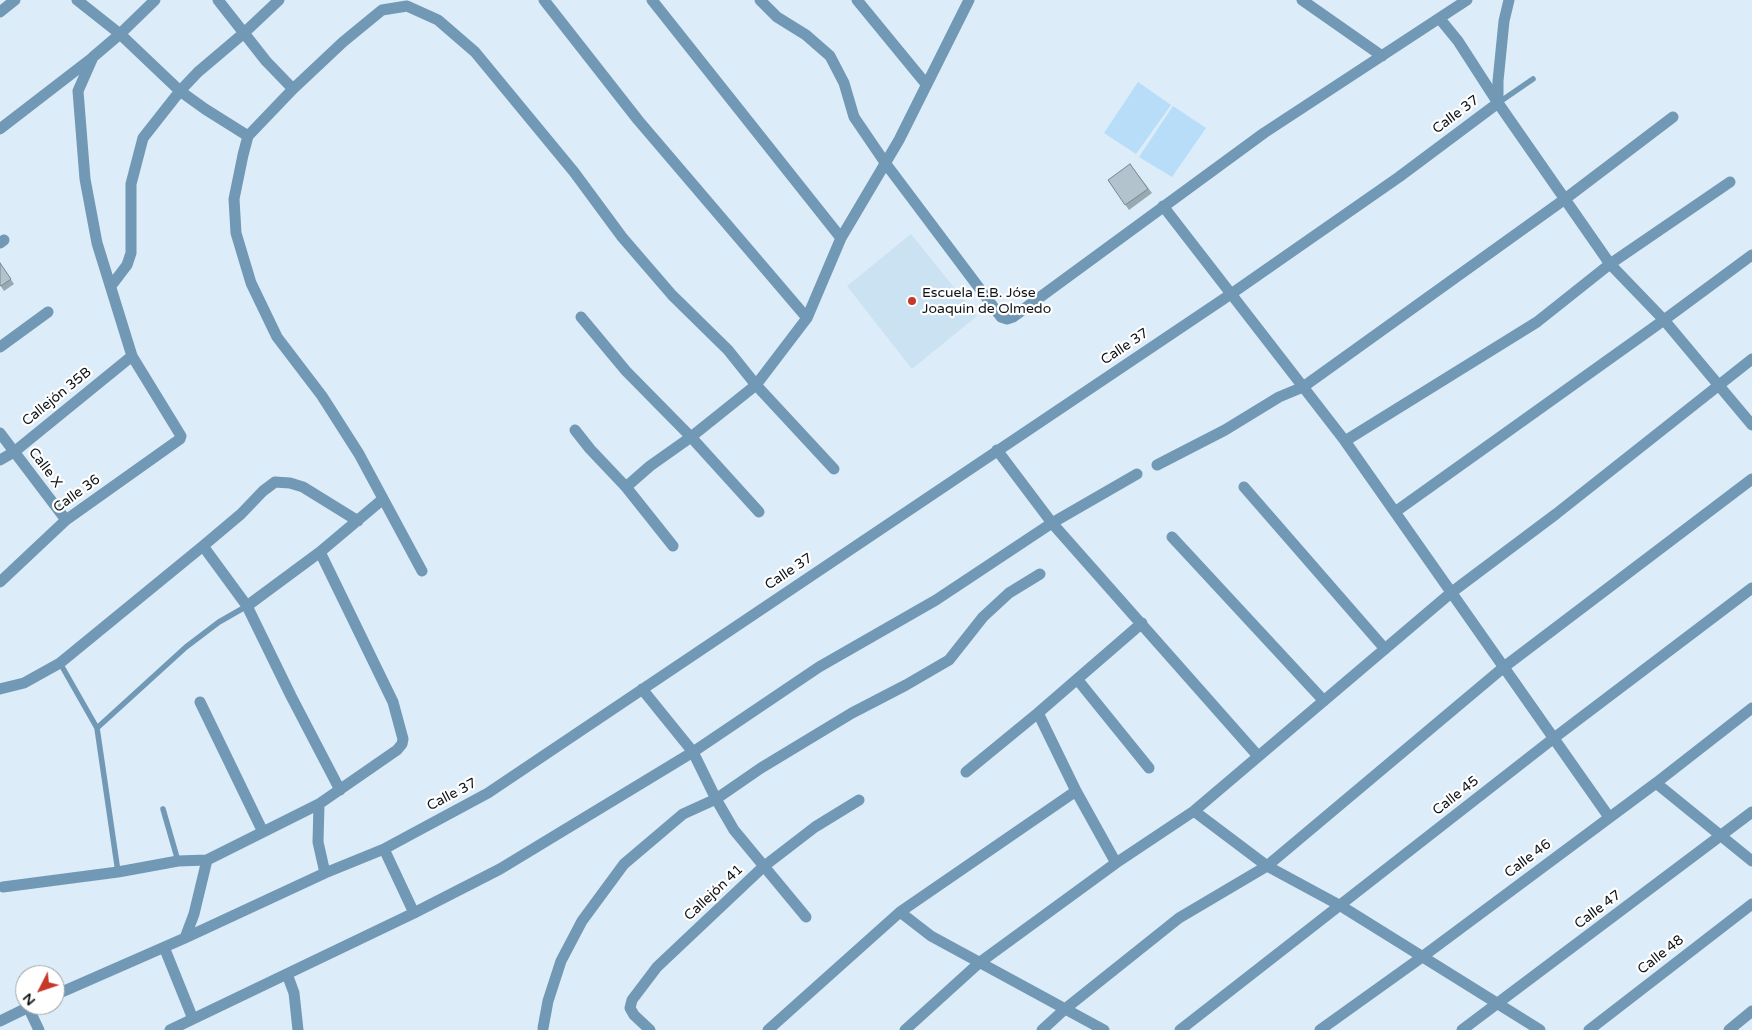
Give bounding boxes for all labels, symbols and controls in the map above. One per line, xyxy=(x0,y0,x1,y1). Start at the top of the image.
street label: Calle 37 xyxy=(1429,92,1483,138)
place label: Escuela E.B. Jóse Joaquin de Olmedo xyxy=(922,285,1051,318)
marker: Escuela E.B. Jóse Joaquin de Olmedo xyxy=(906,295,918,307)
street label: Calle 37 xyxy=(1098,325,1152,369)
street label: Callejón 35B xyxy=(19,364,95,430)
street label: Calle X xyxy=(25,445,65,491)
street label: Calle 36 xyxy=(50,471,104,517)
street label: Calle 37 xyxy=(762,550,816,594)
street label: Calle 45 xyxy=(1430,773,1482,819)
street label: Calle 37 xyxy=(424,775,480,815)
street label: Calle 46 xyxy=(1501,836,1555,882)
street label: Callejón 41 xyxy=(681,862,747,924)
street label: Calle 47 xyxy=(1571,887,1625,933)
street label: Calle 48 xyxy=(1635,932,1687,978)
north arrow xyxy=(15,965,65,1015)
text: N xyxy=(19,990,39,1009)

